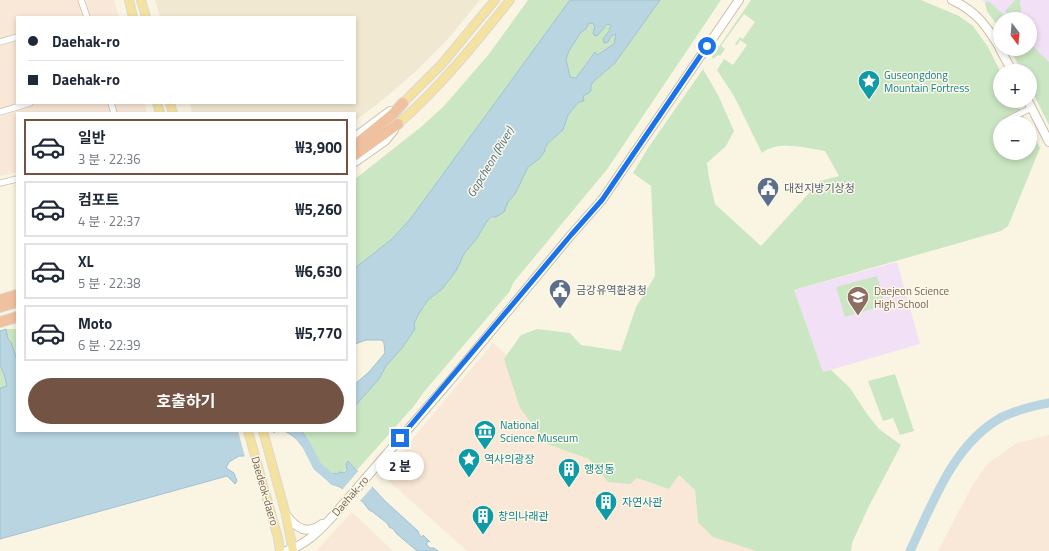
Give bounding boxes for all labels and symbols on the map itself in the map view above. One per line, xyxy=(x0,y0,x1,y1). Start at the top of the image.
north arrow xyxy=(993,12,1037,56)
route start xyxy=(698,37,716,55)
place label: Guseongdong Mountain Fortress xyxy=(884,67,969,96)
place icon: Guseongdong Mountain Fortress xyxy=(856,68,882,101)
water label: Gapcheon (River) xyxy=(462,122,519,201)
public building icon: 대전지방기상청 xyxy=(755,175,781,208)
place label: 대전지방기상청 xyxy=(784,180,855,196)
public building icon: 금강유역환경청 xyxy=(547,277,573,310)
place label: 금강유역환경청 xyxy=(576,282,647,298)
place label: Daejeon Science High School xyxy=(874,283,950,312)
school or university icon: Daejeon Science High School xyxy=(845,284,871,317)
place label: National Science Museum xyxy=(500,417,578,446)
museum icon: National Science Museum xyxy=(472,418,498,451)
route end xyxy=(391,429,409,447)
place icon: 역사의광장 xyxy=(456,446,482,479)
place label: 역사의광장 xyxy=(484,451,535,467)
callout: 2 분 xyxy=(376,452,424,480)
street label: Daedeok-daero xyxy=(247,454,283,528)
building icon: 행정동 xyxy=(556,456,582,489)
place label: 행정동 xyxy=(584,461,614,477)
street label: Daehak-ro xyxy=(328,472,372,520)
building icon: 자연사관 xyxy=(593,489,619,522)
place label: 자연사관 xyxy=(622,494,662,510)
building icon: 창의나래관 xyxy=(470,503,496,536)
place label: 창의나래관 xyxy=(498,508,549,524)

